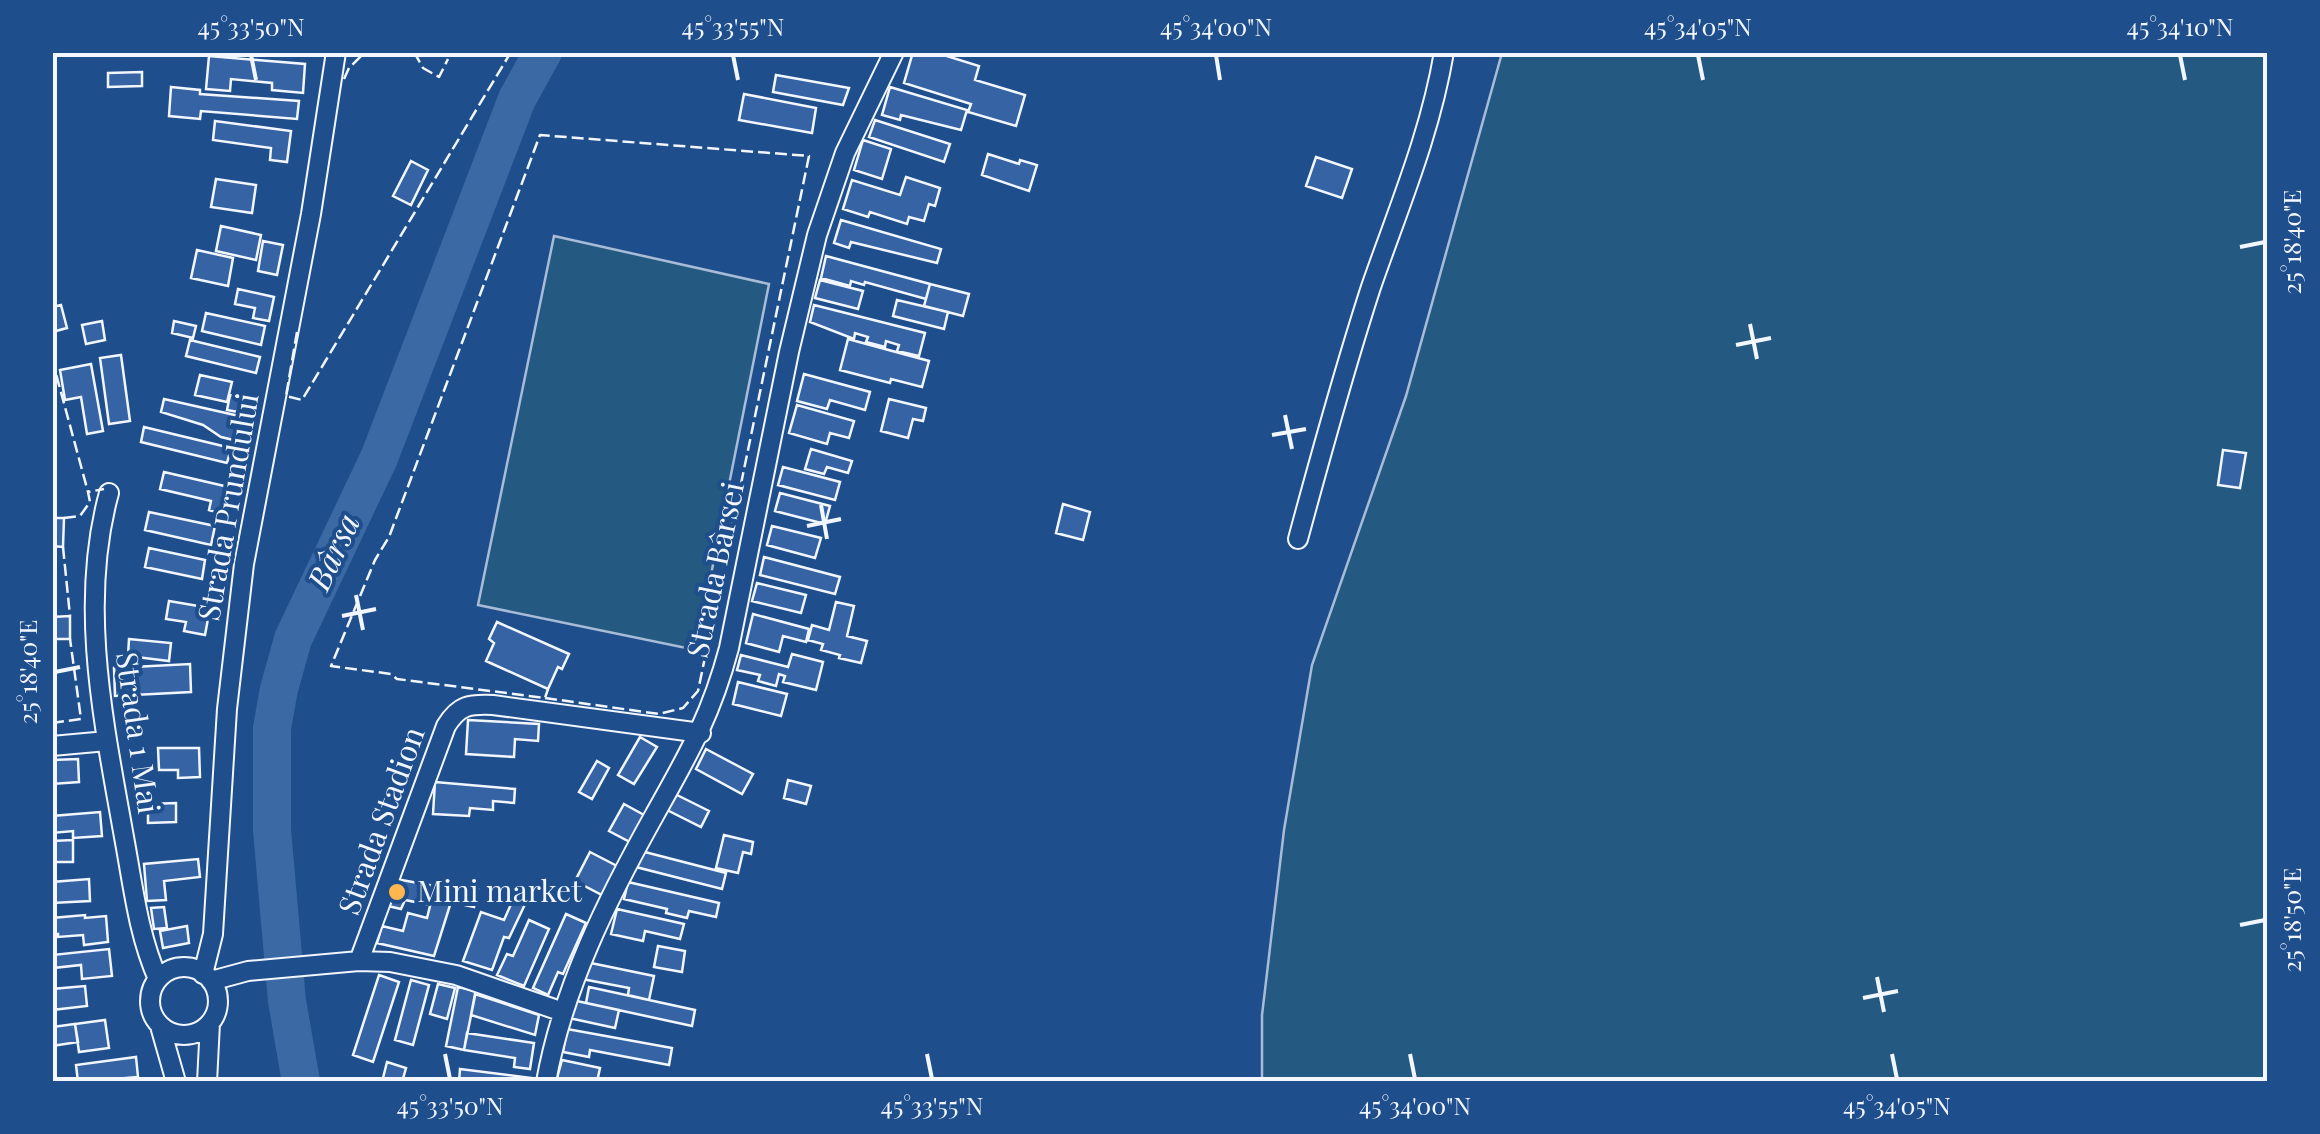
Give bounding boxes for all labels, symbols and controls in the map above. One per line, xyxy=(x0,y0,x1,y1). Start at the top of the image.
text: 45°33'50"N xyxy=(197,9,305,42)
text: 45°33'55"N xyxy=(682,9,784,42)
text: 45°34'00"N xyxy=(1160,9,1272,42)
text: 45°34'05"N xyxy=(1644,9,1752,42)
text: 45°34'10"N xyxy=(2127,9,2233,42)
text: 25°18'40"E xyxy=(2274,189,2307,295)
street label: Strada Prundului xyxy=(187,389,267,624)
street label: Strada Bârsei xyxy=(676,478,752,661)
water label: Bârsa xyxy=(295,506,368,598)
text: 25°18'40"E xyxy=(10,619,43,725)
street label: Strada 1 Mai xyxy=(108,649,170,816)
street label: Strada Stadion xyxy=(328,721,433,920)
text: 25°18'50"E xyxy=(2274,867,2307,973)
place label: Mini market xyxy=(417,870,582,910)
marker: Mini market xyxy=(386,881,408,903)
text: 45°33'50"N xyxy=(396,1088,504,1121)
text: 45°33'55"N xyxy=(881,1088,983,1121)
text: 45°34'00"N xyxy=(1359,1088,1471,1121)
text: 45°34'05"N xyxy=(1843,1088,1951,1121)

